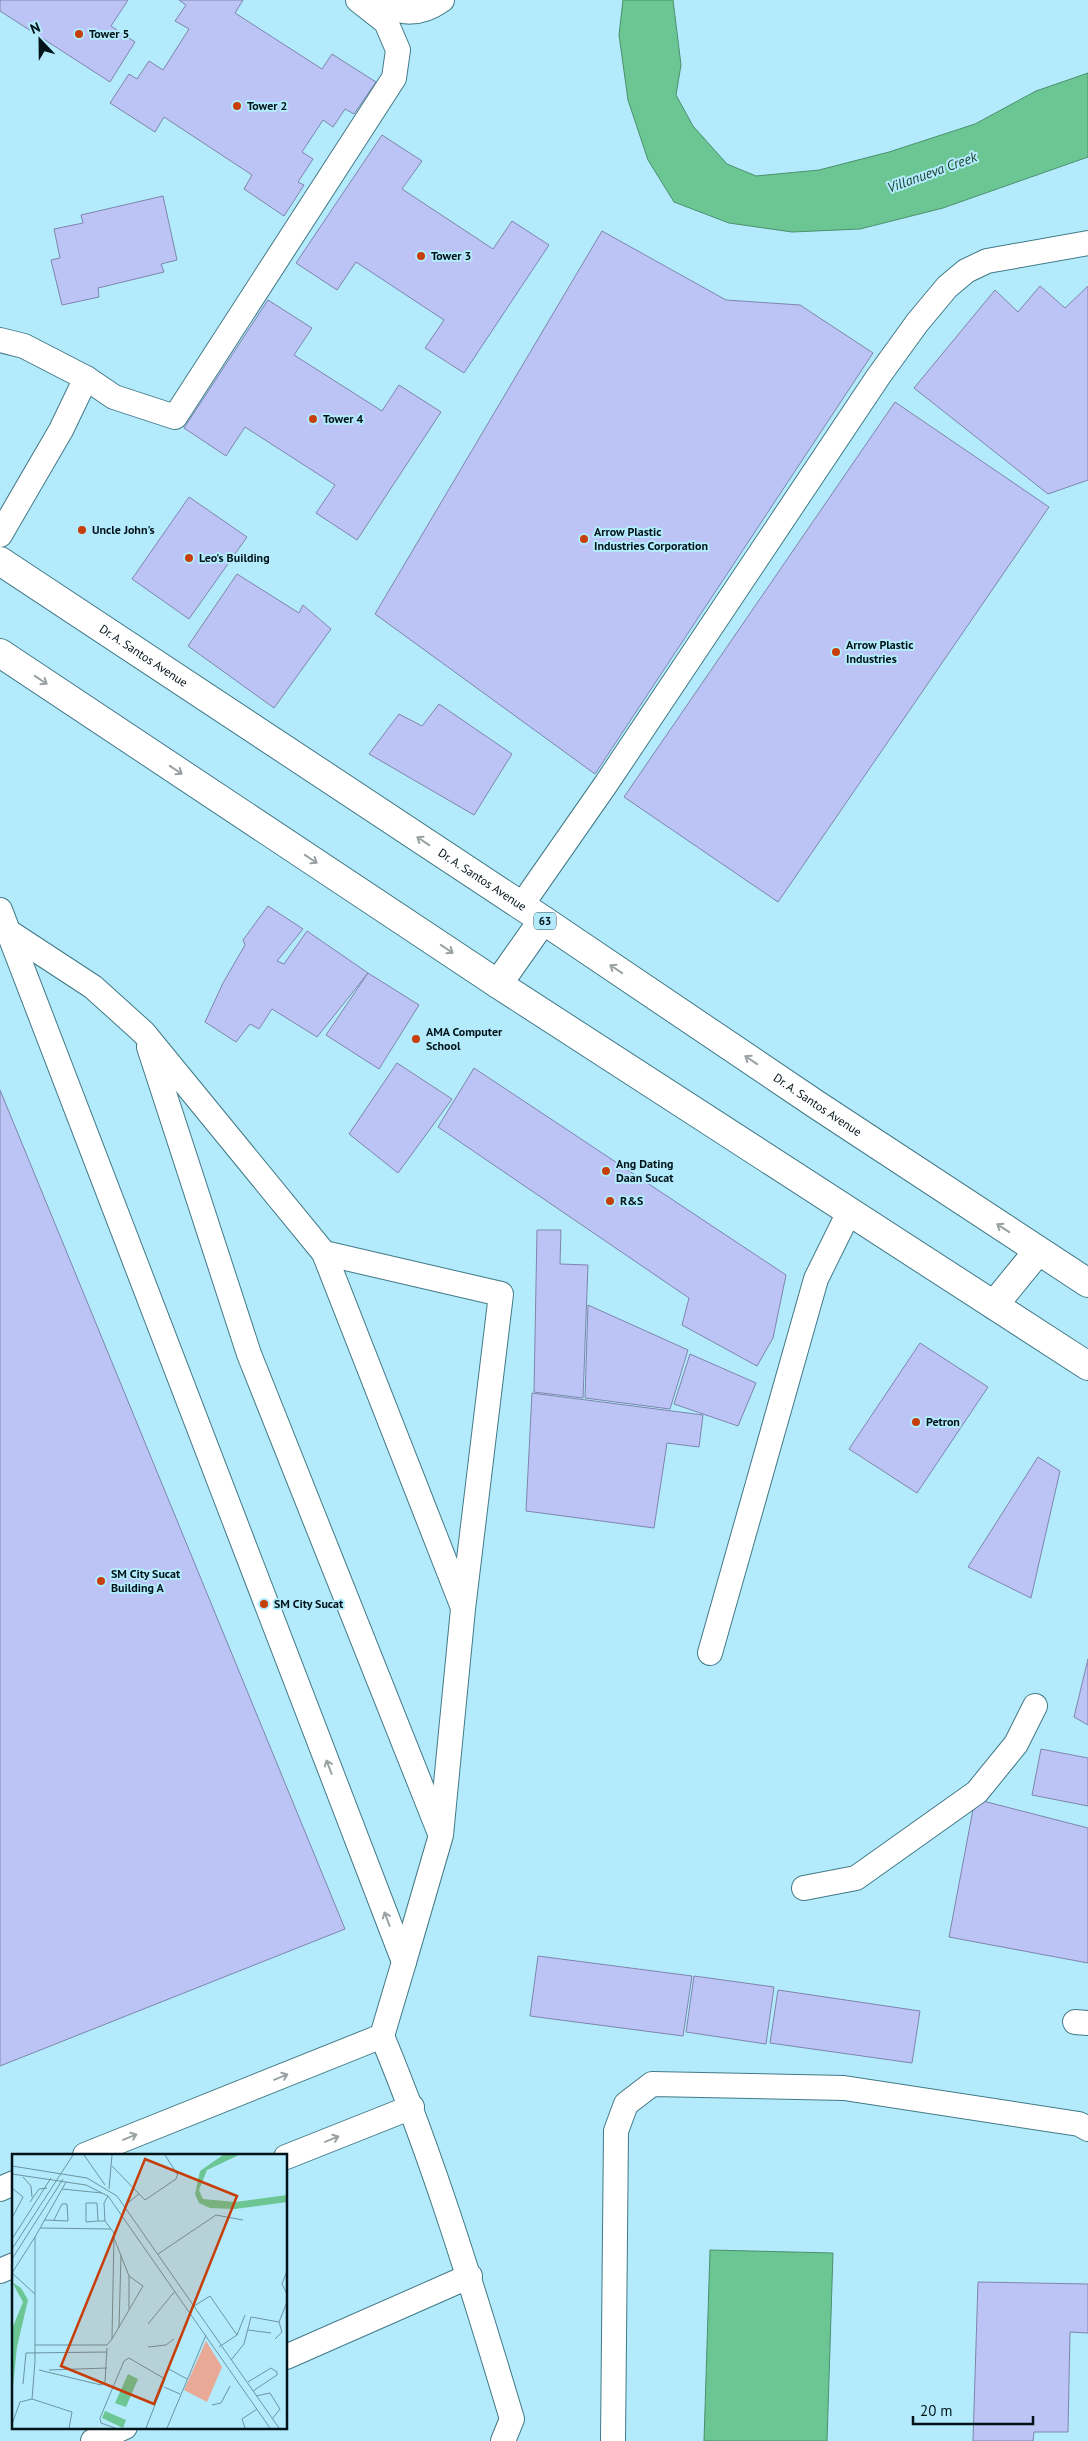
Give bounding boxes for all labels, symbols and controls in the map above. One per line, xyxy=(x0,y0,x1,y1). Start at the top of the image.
north arrow xyxy=(15,15,65,65)
text: N xyxy=(27,18,43,38)
place label: Tower 5 xyxy=(89,26,129,41)
marker: Tower 5 xyxy=(73,28,85,40)
place label: Tower 2 xyxy=(247,98,287,113)
marker: Tower 2 xyxy=(231,100,243,112)
water label: Villanueva Creek xyxy=(885,147,980,197)
place label: Tower 3 xyxy=(431,248,471,263)
marker: Tower 3 xyxy=(415,250,427,262)
place label: Tower 4 xyxy=(323,411,364,426)
marker: Tower 4 xyxy=(307,413,319,425)
place label: Uncle John's xyxy=(92,522,155,537)
marker: Uncle John's xyxy=(76,524,88,536)
place label: Arrow Plastic Industries Corporation xyxy=(594,524,708,553)
marker: Arrow Plastic Industries Corporation xyxy=(578,533,590,545)
place label: Leo's Building xyxy=(199,550,270,565)
marker: Leo's Building xyxy=(183,552,195,564)
street label: Dr. A. Santos Avenue xyxy=(97,621,191,690)
place label: Arrow Plastic Industries xyxy=(846,637,913,666)
marker: Arrow Plastic Industries xyxy=(830,646,842,658)
one-way arrow xyxy=(33,675,47,685)
one-way arrow xyxy=(169,764,183,775)
one-way arrow xyxy=(416,835,430,846)
street label: Dr. A. Santos Avenue xyxy=(435,845,529,914)
one-way arrow xyxy=(304,855,318,865)
road number: 63 xyxy=(534,912,556,929)
one-way arrow xyxy=(439,944,453,954)
one-way arrow xyxy=(610,964,624,974)
place label: AMA Computer School xyxy=(426,1024,503,1053)
marker: AMA Computer School xyxy=(410,1033,422,1045)
one-way arrow xyxy=(744,1055,758,1066)
street label: Dr. A. Santos Avenue xyxy=(771,1070,865,1139)
place label: Ang Dating Daan Sucat xyxy=(616,1156,674,1185)
marker: Ang Dating Daan Sucat xyxy=(600,1165,612,1177)
place label: R&S xyxy=(620,1193,643,1208)
marker: R&S xyxy=(604,1195,616,1207)
one-way arrow xyxy=(996,1222,1010,1233)
place label: Petron xyxy=(926,1414,960,1429)
marker: Petron xyxy=(910,1416,922,1428)
place label: SM City Sucat Building A xyxy=(111,1566,181,1595)
marker: SM City Sucat Building A xyxy=(95,1575,107,1587)
place label: SM City Sucat xyxy=(274,1596,344,1611)
marker: SM City Sucat xyxy=(258,1598,270,1610)
one-way arrow xyxy=(324,1760,333,1775)
one-way arrow xyxy=(382,1912,391,1927)
one-way arrow xyxy=(273,2071,288,2081)
one-way arrow xyxy=(122,2131,137,2141)
one-way arrow xyxy=(323,2134,339,2143)
inset map xyxy=(12,2154,288,2428)
scale bar xyxy=(913,2394,1033,2426)
text: 20 m xyxy=(920,2401,953,2420)

